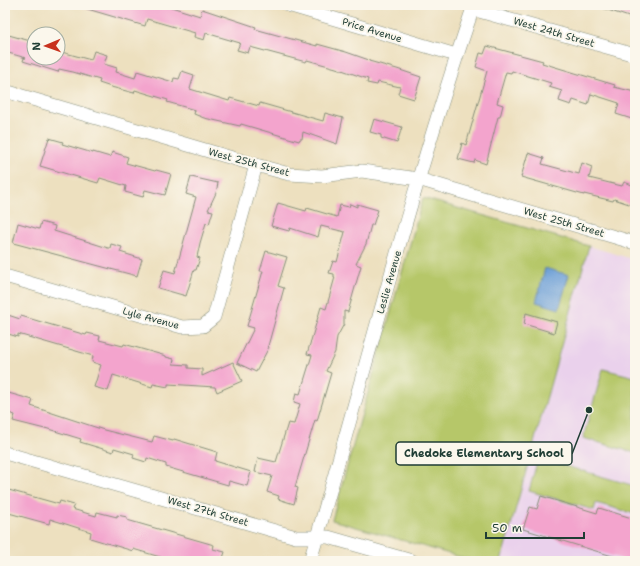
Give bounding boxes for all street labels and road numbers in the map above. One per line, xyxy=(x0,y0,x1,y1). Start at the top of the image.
street label: West 24th Street xyxy=(512,14,596,50)
street label: Price Avenue xyxy=(340,15,404,45)
street label: West 25th Street xyxy=(207,145,291,179)
street label: West 25th Street xyxy=(522,204,606,240)
street label: Leslie Avenue xyxy=(374,248,404,315)
street label: Lyle Avenue xyxy=(121,304,181,332)
street label: West 27th Street xyxy=(166,493,250,529)

